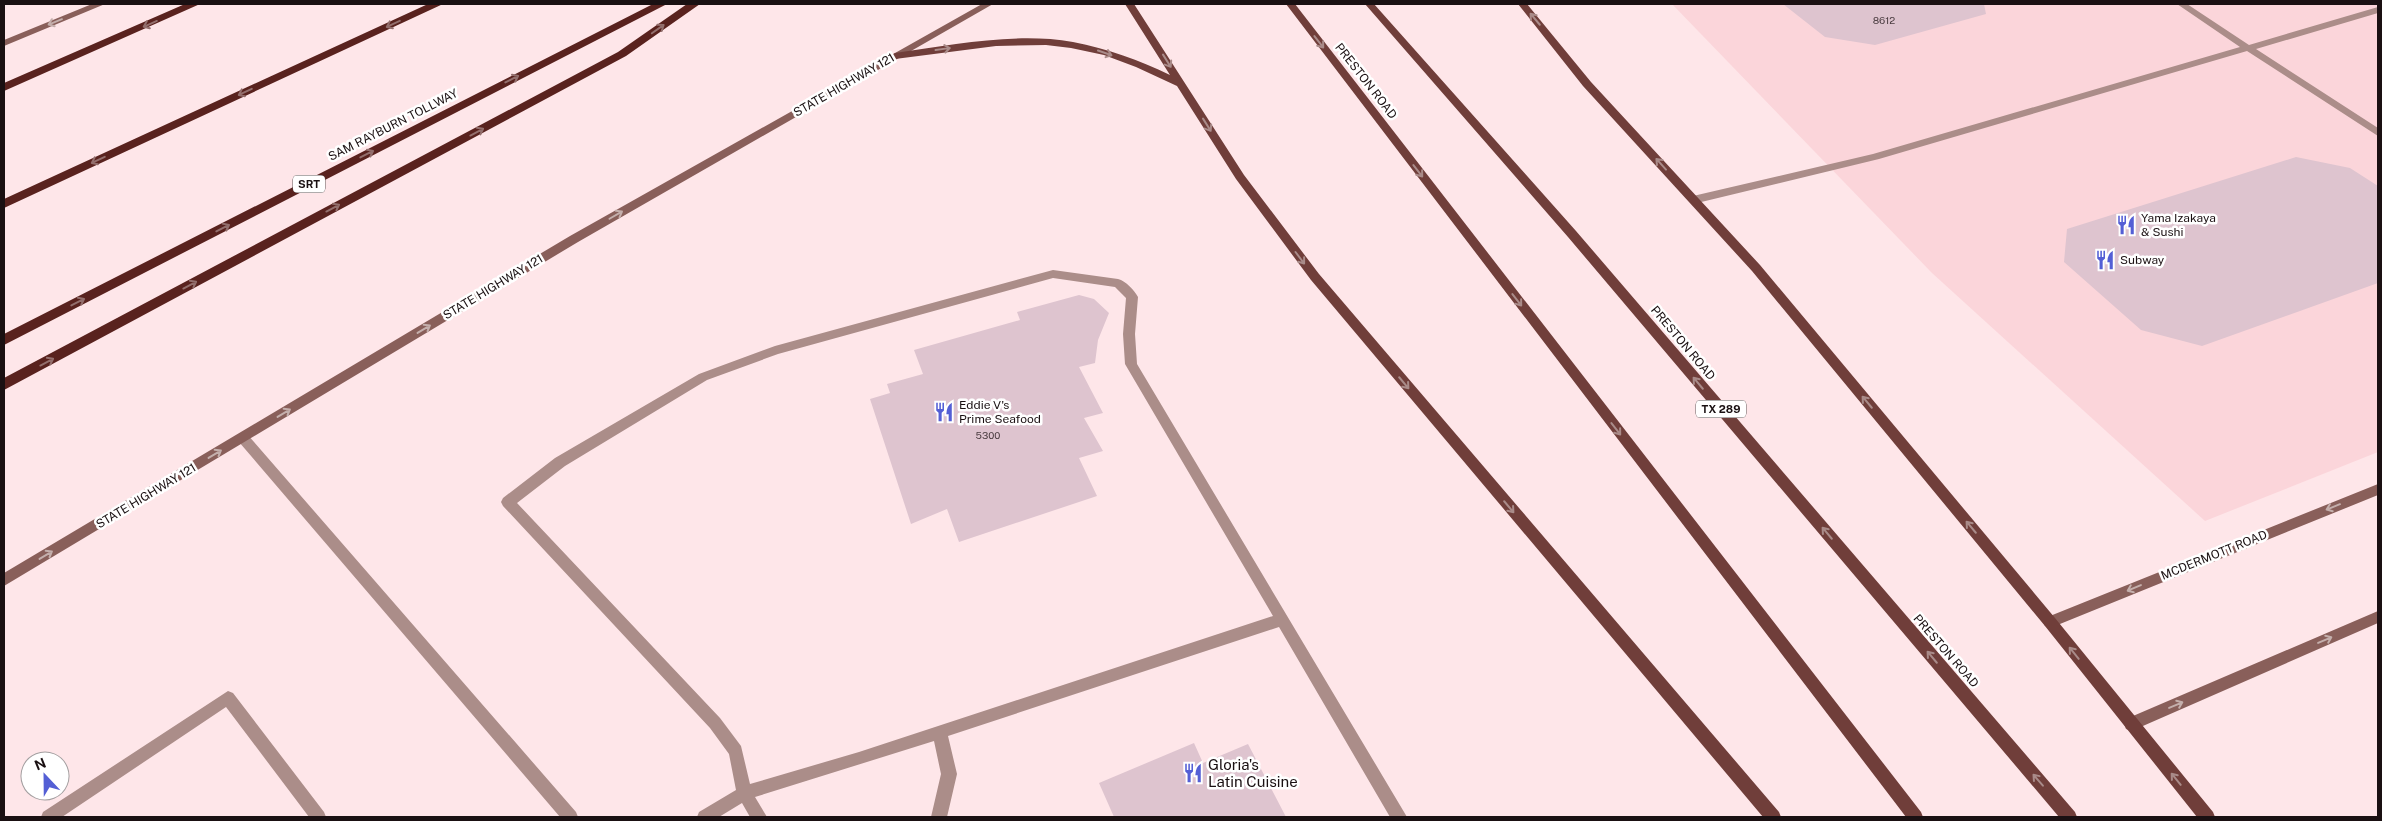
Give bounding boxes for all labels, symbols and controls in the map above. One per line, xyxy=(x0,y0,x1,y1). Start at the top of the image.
one-way arrow xyxy=(1529,13,1540,26)
house number: 8612 xyxy=(1873,14,1895,26)
one-way arrow xyxy=(48,18,63,28)
one-way arrow xyxy=(143,19,158,29)
one-way arrow xyxy=(386,20,401,30)
one-way arrow xyxy=(651,24,665,34)
one-way arrow xyxy=(1314,35,1325,48)
street label: PRESTON ROAD xyxy=(1332,40,1400,122)
one-way arrow xyxy=(935,44,951,54)
one-way arrow xyxy=(1096,48,1112,58)
street label: STATE HIGHWAY 121 xyxy=(791,50,897,120)
one-way arrow xyxy=(1162,54,1172,68)
one-way arrow xyxy=(504,74,519,83)
street label: SAM RAYBURN TOLLWAY xyxy=(326,86,461,164)
one-way arrow xyxy=(238,88,253,98)
one-way arrow xyxy=(1202,118,1212,132)
one-way arrow xyxy=(469,127,484,137)
one-way arrow xyxy=(360,149,375,159)
one-way arrow xyxy=(91,156,106,166)
one-way arrow xyxy=(1655,158,1666,171)
one-way arrow xyxy=(1413,164,1424,177)
road number: SRT xyxy=(293,175,325,192)
one-way arrow xyxy=(326,203,340,213)
one-way arrow xyxy=(609,210,624,220)
place label: Yama Izakaya & Sushi xyxy=(2141,211,2216,239)
restaurant icon: Yama Izakaya & Sushi xyxy=(2115,214,2137,236)
one-way arrow xyxy=(215,223,230,232)
restaurant icon: Subway xyxy=(2094,249,2116,271)
one-way arrow xyxy=(1295,251,1305,265)
street label: STATE HIGHWAY 121 xyxy=(440,252,546,322)
place label: Subway xyxy=(2120,253,2165,267)
one-way arrow xyxy=(182,280,197,289)
one-way arrow xyxy=(1512,293,1523,306)
one-way arrow xyxy=(70,297,85,306)
street label: PRESTON ROAD xyxy=(1648,303,1718,383)
one-way arrow xyxy=(416,324,430,334)
one-way arrow xyxy=(39,357,54,367)
one-way arrow xyxy=(1398,376,1409,389)
one-way arrow xyxy=(1693,377,1704,390)
one-way arrow xyxy=(1861,396,1873,409)
place label: Eddie V's Prime Seafood xyxy=(959,398,1041,426)
road number: TX 289 xyxy=(1696,400,1746,418)
restaurant icon: Eddie V's Prime Seafood xyxy=(933,401,955,423)
one-way arrow xyxy=(277,408,291,418)
one-way arrow xyxy=(1611,422,1622,435)
house number: 5300 xyxy=(976,429,1000,441)
one-way arrow xyxy=(208,449,222,459)
street label: STATE HIGHWAY 121 xyxy=(93,461,199,531)
one-way arrow xyxy=(1503,500,1514,513)
one-way arrow xyxy=(2326,503,2341,512)
one-way arrow xyxy=(1965,521,1977,534)
one-way arrow xyxy=(1821,527,1832,540)
street label: MCDERMOTT ROAD xyxy=(2159,527,2269,583)
one-way arrow xyxy=(38,550,52,560)
one-way arrow xyxy=(2127,583,2142,593)
street label: PRESTON ROAD xyxy=(1910,612,1982,690)
one-way arrow xyxy=(2317,635,2332,645)
one-way arrow xyxy=(2069,647,2080,660)
one-way arrow xyxy=(1926,650,1938,663)
one-way arrow xyxy=(2168,699,2183,709)
north arrow xyxy=(20,751,70,801)
text: N xyxy=(32,754,48,773)
place label: Gloria's Latin Cuisine xyxy=(1208,756,1298,790)
restaurant icon: Gloria's Latin Cuisine xyxy=(1182,762,1204,784)
one-way arrow xyxy=(2171,773,2182,786)
one-way arrow xyxy=(2032,774,2043,787)

